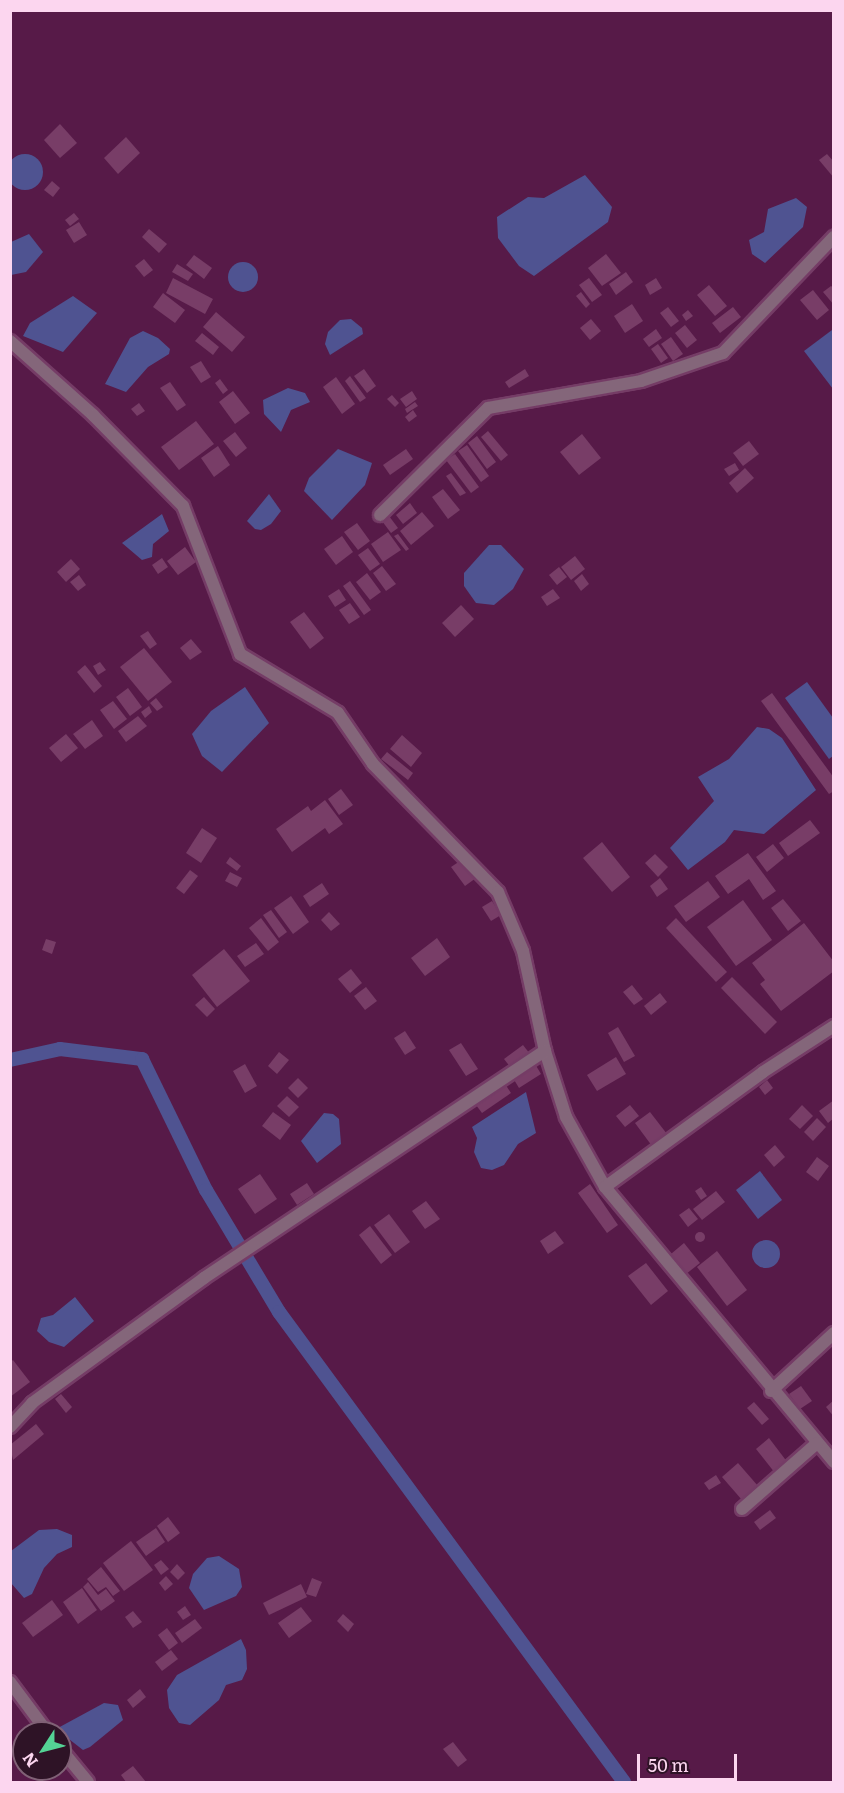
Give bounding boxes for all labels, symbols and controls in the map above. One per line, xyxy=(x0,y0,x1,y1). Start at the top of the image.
north arrow xyxy=(12,1721,72,1781)
scale bar xyxy=(640,1742,740,1780)
text: N xyxy=(15,1748,43,1773)
text: 50 m xyxy=(648,1751,689,1778)

